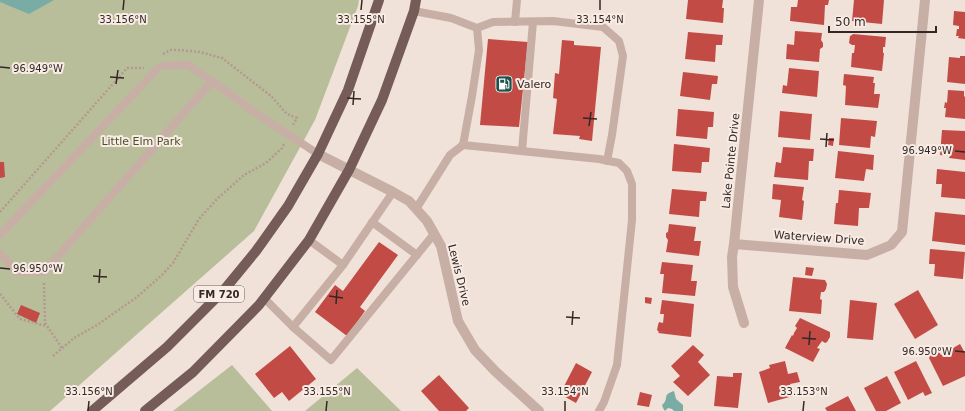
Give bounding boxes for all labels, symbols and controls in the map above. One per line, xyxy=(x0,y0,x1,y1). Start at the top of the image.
scale bar xyxy=(829,8,936,34)
text: 33.156°N xyxy=(99,14,147,25)
text: 33.155°N xyxy=(337,14,385,25)
text: 33.154°N xyxy=(576,14,624,25)
text: 50 m xyxy=(835,15,866,29)
text: 96.949°W xyxy=(13,63,63,74)
fuel station icon: Valero xyxy=(494,74,514,94)
place label: Valero xyxy=(517,78,552,91)
street label: Lake Pointe Drive xyxy=(720,112,743,209)
park label: Little Elm Park xyxy=(101,135,181,148)
text: 96.949°W xyxy=(902,145,952,156)
street label: Waterview Drive xyxy=(773,228,865,248)
street label: Lewis Drive xyxy=(445,243,473,308)
text: 96.950°W xyxy=(13,263,63,274)
road number: FM 720 xyxy=(194,286,244,302)
text: 96.950°W xyxy=(902,346,952,357)
text: 33.156°N xyxy=(65,386,113,397)
text: 33.155°N xyxy=(303,386,351,397)
text: 33.154°N xyxy=(541,386,589,397)
text: 33.153°N xyxy=(780,386,828,397)

